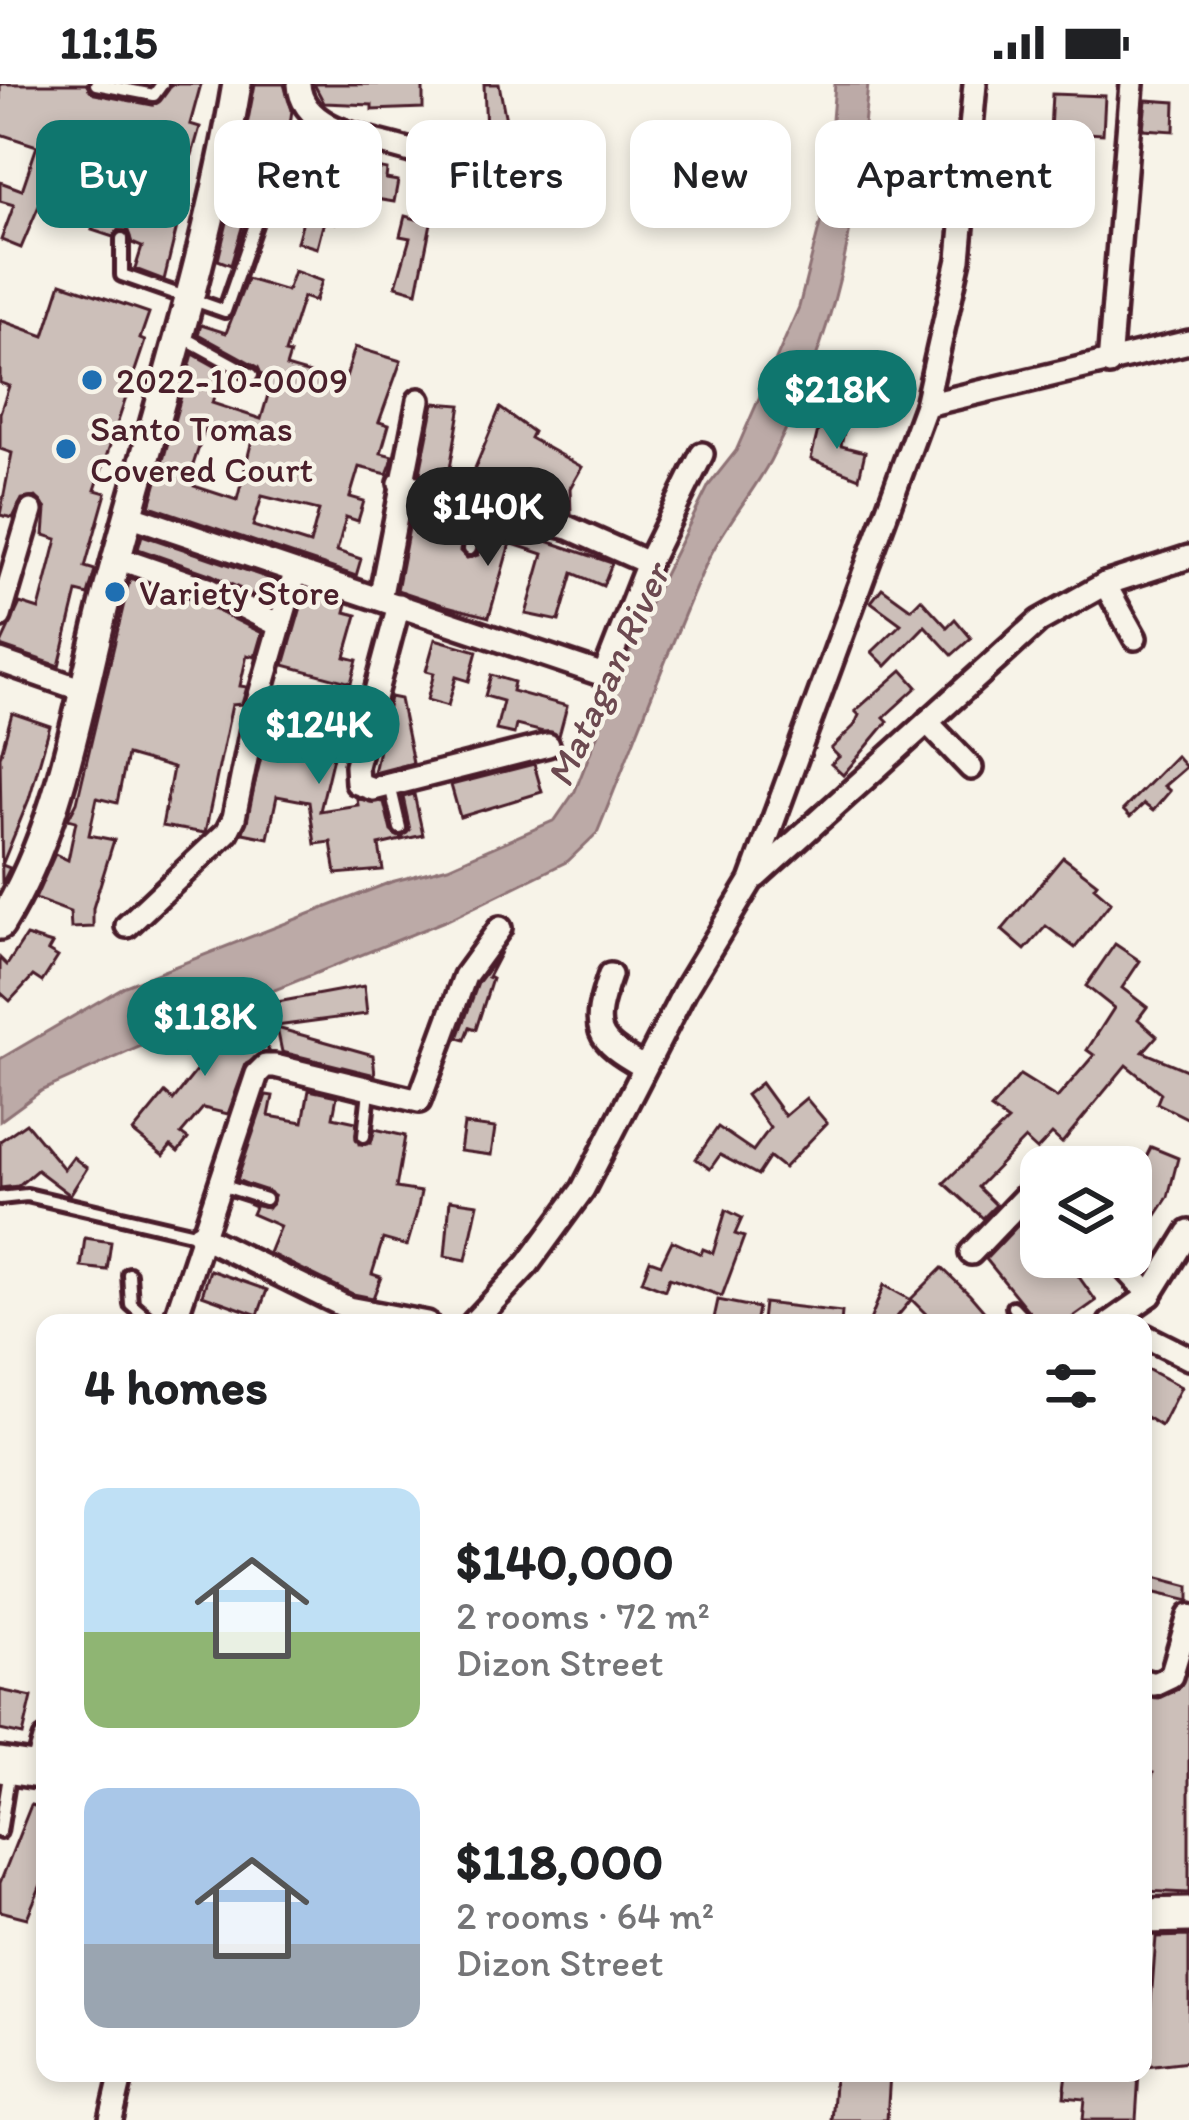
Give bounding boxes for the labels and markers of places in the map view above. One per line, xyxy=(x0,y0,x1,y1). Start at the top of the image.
pin: $218K xyxy=(753,350,921,452)
place label: 2022-10-0009 xyxy=(116,359,348,402)
marker: 2022-10-0009 xyxy=(79,367,105,393)
place label: Santo Tomas Covered Court xyxy=(90,407,313,491)
marker: Santo Tomas Covered Court xyxy=(53,436,79,462)
pin: $140K xyxy=(404,467,572,569)
place label: Variety Store xyxy=(139,571,340,614)
marker: Variety Store xyxy=(102,579,128,605)
pin: $124K xyxy=(235,685,403,787)
pin: $118K xyxy=(121,977,289,1079)

